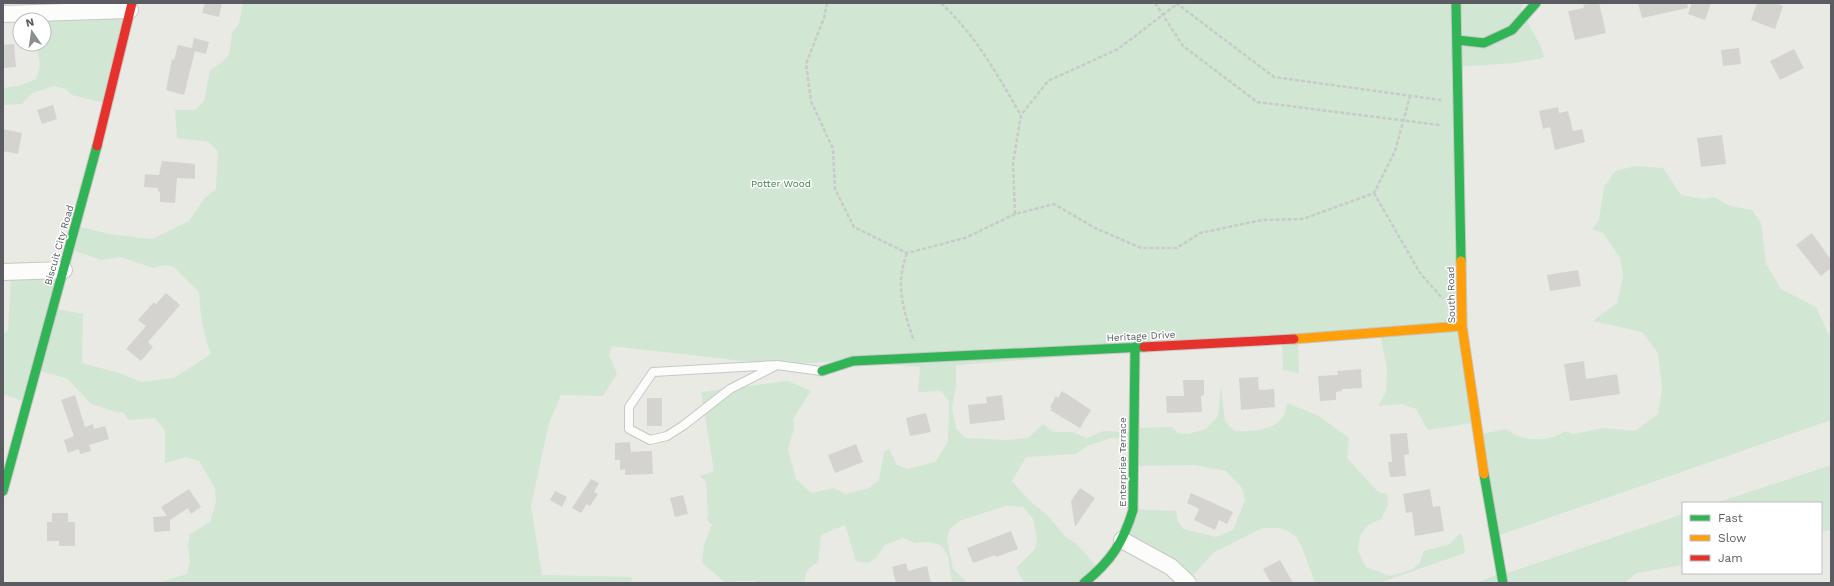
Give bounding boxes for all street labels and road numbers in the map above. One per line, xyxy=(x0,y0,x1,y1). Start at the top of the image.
street label: Biscuit City Road xyxy=(42,204,76,286)
street label: South Road xyxy=(1445,267,1457,323)
street label: Heritage Drive xyxy=(1106,329,1176,343)
street label: Enterprise Terrace xyxy=(1117,417,1128,507)

